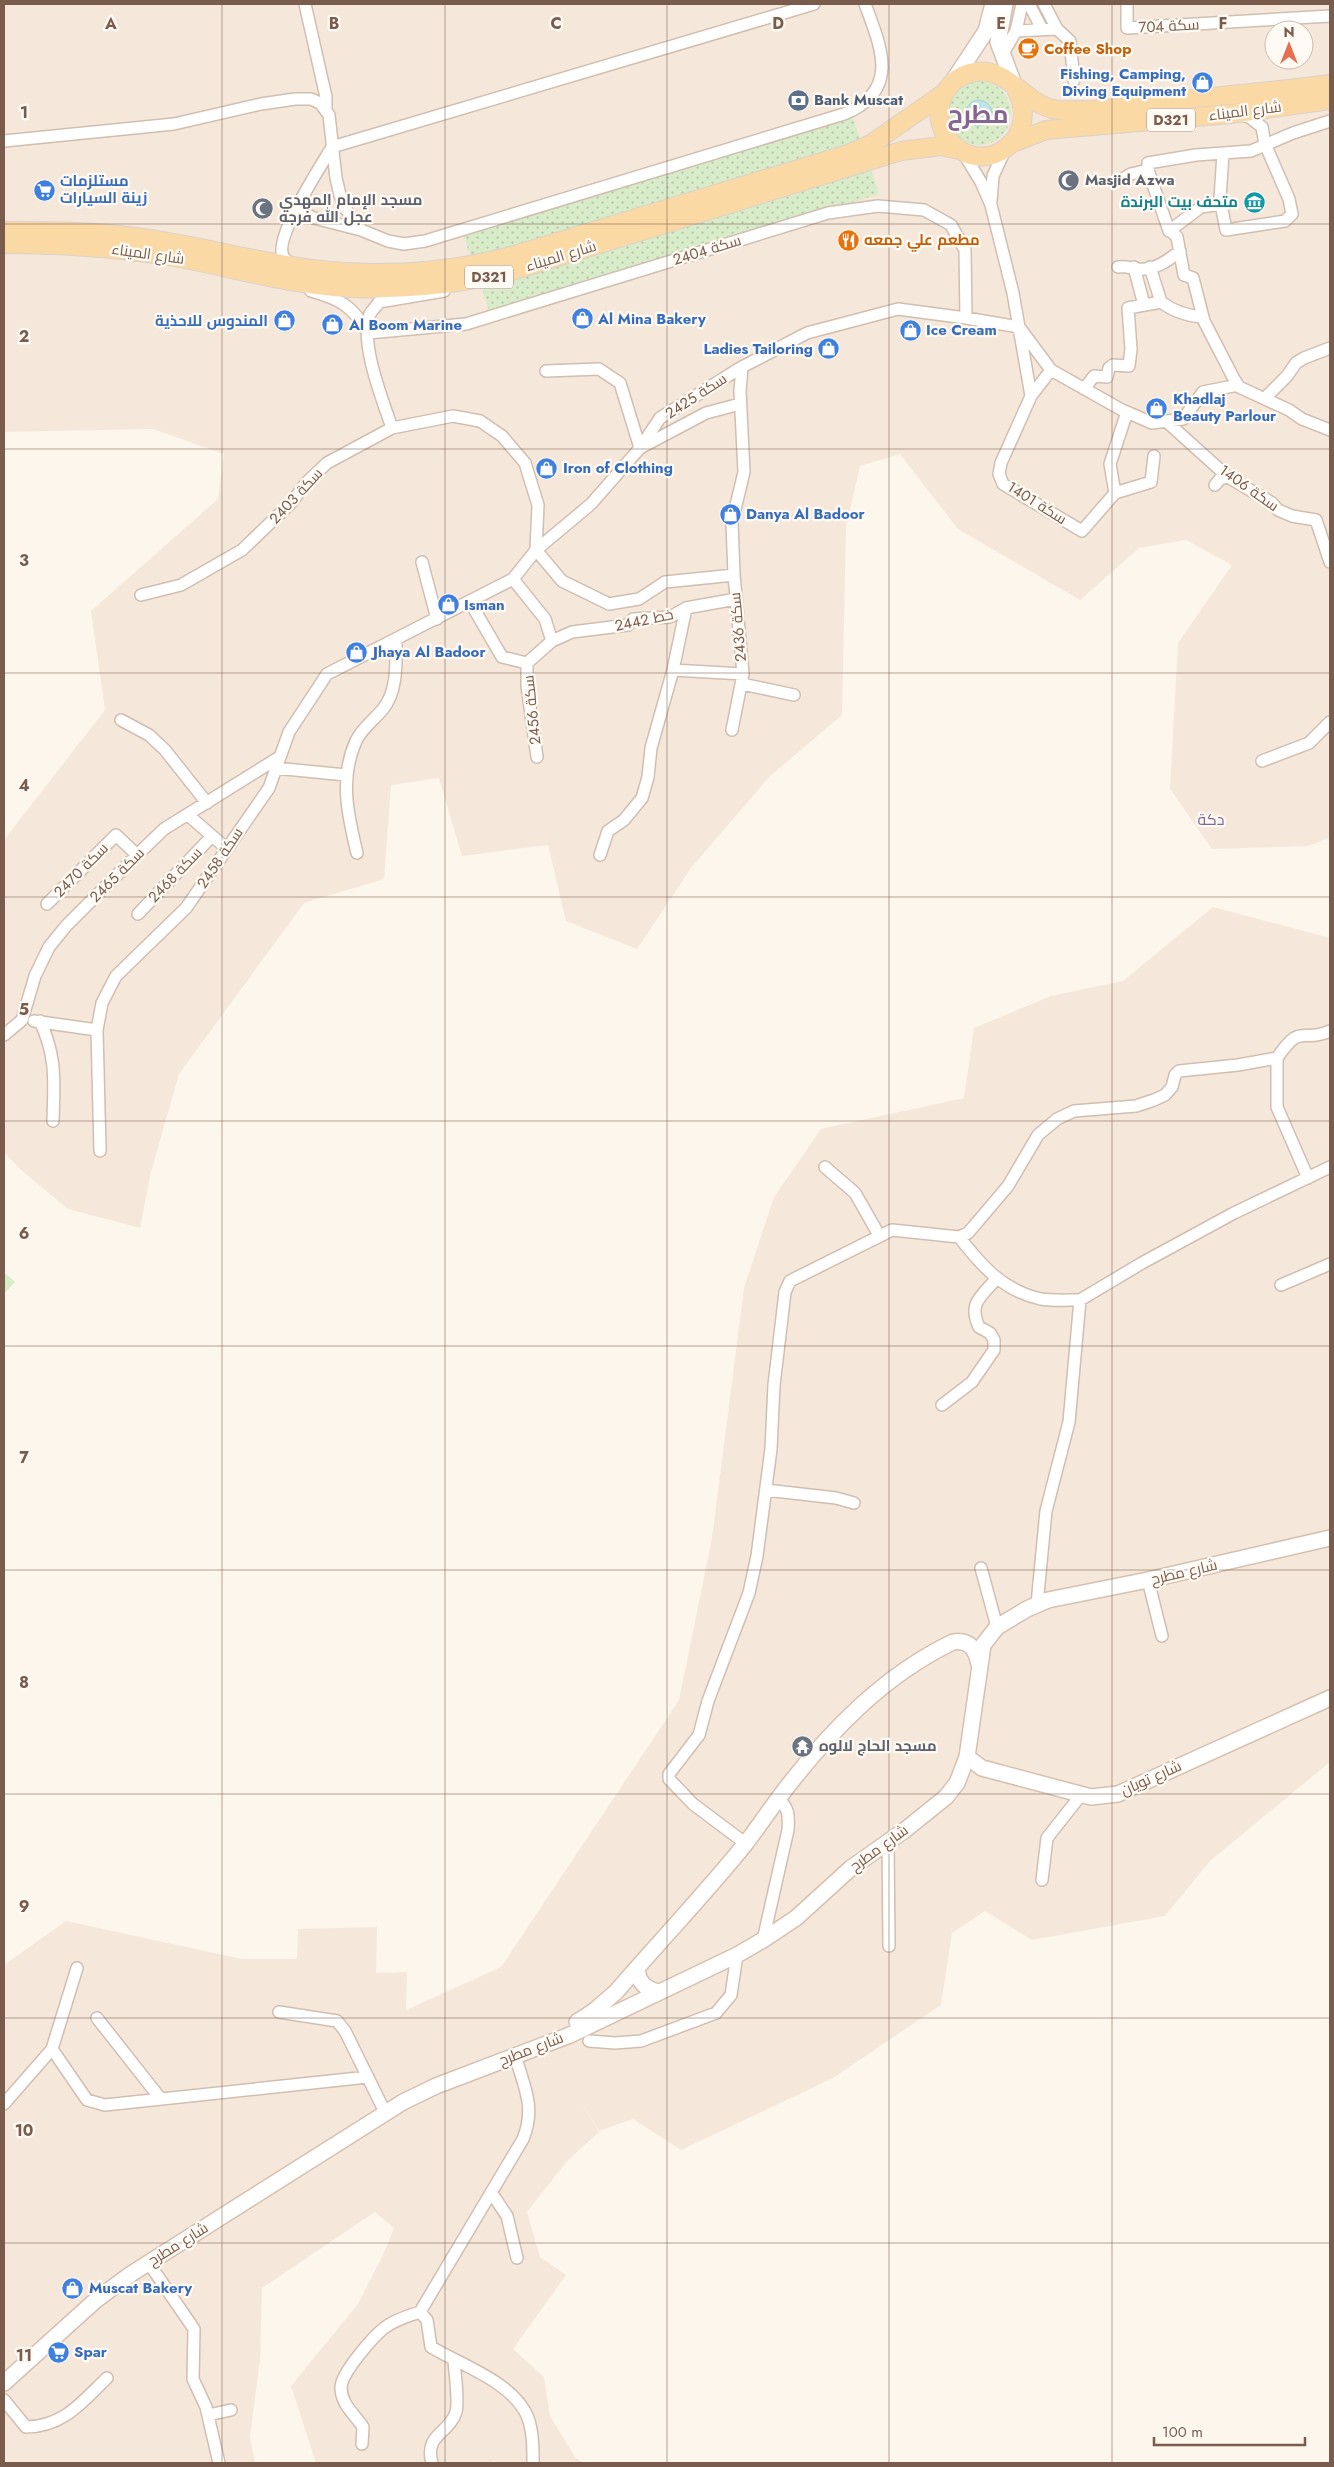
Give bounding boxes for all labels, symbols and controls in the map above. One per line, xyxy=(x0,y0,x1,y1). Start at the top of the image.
text: A xyxy=(104,12,117,35)
text: B xyxy=(329,12,339,35)
text: C xyxy=(550,12,562,35)
text: D xyxy=(772,12,784,35)
text: E xyxy=(996,12,1006,35)
text: F xyxy=(1219,12,1227,35)
street label: سكة 704 xyxy=(1138,13,1200,39)
north arrow xyxy=(1264,20,1314,70)
text: N xyxy=(1283,22,1295,42)
cafe icon: Coffee Shop xyxy=(1016,37,1040,61)
place label: Coffee Shop xyxy=(1044,38,1131,60)
place label: Fishing, Camping, Diving Equipment xyxy=(1060,63,1186,102)
shop icon: Fishing, Camping, Diving Equipment xyxy=(1190,71,1214,95)
bank icon: Bank Muscat xyxy=(786,88,810,112)
place label: Bank Muscat xyxy=(814,89,903,111)
district label: مطرح xyxy=(948,96,1008,132)
street label: شارع الميناء xyxy=(1207,96,1283,126)
text: 1 xyxy=(20,101,28,124)
road number: D321 xyxy=(1147,108,1195,132)
mosque icon: Masjid Azwa xyxy=(1057,168,1081,192)
place label: Masjid Azwa xyxy=(1085,169,1175,191)
place label: مستلزمات زينة السيارات xyxy=(60,170,147,209)
supermarket icon: مستلزمات زينة السيارات xyxy=(32,178,56,202)
place label: مسجد الإمام المهدي عجل الله فرجه xyxy=(279,189,422,228)
museum icon: متحف بيت البرندة xyxy=(1242,190,1266,214)
place label: متحف بيت البرندة xyxy=(1121,191,1238,213)
mosque icon: مسجد الإمام المهدي عجل الله فرجه xyxy=(251,197,275,221)
restaurant icon: مطعم علي جمعه xyxy=(836,228,860,252)
street label: سكة 2404 xyxy=(670,229,744,271)
place label: مطعم علي جمعه xyxy=(864,229,980,252)
street label: شارع الميناء xyxy=(523,235,599,277)
street label: شارع الميناء xyxy=(110,238,186,270)
road number: D321 xyxy=(465,266,513,288)
shop icon: Al Mina Bakery xyxy=(570,307,594,331)
place label: Al Mina Bakery xyxy=(597,308,706,330)
shop icon: المندوس للاحذية xyxy=(272,309,296,333)
place label: المندوس للاحذية xyxy=(155,310,268,332)
shop icon: Al Boom Marine xyxy=(321,313,345,337)
place label: Al Boom Marine xyxy=(348,314,462,336)
shop icon: Ice Cream xyxy=(898,318,922,342)
place label: Ice Cream xyxy=(926,319,997,341)
text: 2 xyxy=(19,325,29,348)
shop icon: Ladies Tailoring xyxy=(817,337,841,361)
place label: Ladies Tailoring xyxy=(704,338,813,360)
street label: سكة 2425 xyxy=(661,368,731,424)
place label: Khadlaj Beauty Parlour xyxy=(1173,388,1277,427)
shop icon: Khadlaj Beauty Parlour xyxy=(1145,396,1169,420)
shop icon: Iron of Clothing xyxy=(535,456,559,480)
place label: Iron of Clothing xyxy=(563,457,673,479)
street label: 1406 سكة xyxy=(1215,459,1283,517)
street label: سكة 2403 xyxy=(264,463,328,529)
street label: 1401 سكة xyxy=(1003,476,1071,530)
shop icon: Danya Al Badoor xyxy=(718,502,742,526)
place label: Danya Al Badoor xyxy=(746,503,866,525)
text: 3 xyxy=(19,549,29,572)
street label: سكة 2436 xyxy=(724,591,752,663)
shop icon: Isman xyxy=(436,593,460,617)
place label: Isman xyxy=(464,594,505,616)
street label: 2442 خط xyxy=(613,603,675,637)
shop icon: Jhaya Al Badoor xyxy=(345,640,369,664)
place label: Jhaya Al Badoor xyxy=(370,641,486,663)
street label: سكة 2456 xyxy=(517,674,547,746)
text: 4 xyxy=(18,774,30,797)
district label: دكة xyxy=(1198,808,1224,831)
street label: سكة 2458 xyxy=(191,823,249,893)
street label: سكة 2470 xyxy=(49,838,113,902)
street label: سكة 2468 xyxy=(143,842,207,908)
street label: سكة 2465 xyxy=(85,843,149,907)
text: 5 xyxy=(19,998,29,1021)
text: 6 xyxy=(19,1222,29,1245)
text: 7 xyxy=(19,1446,29,1469)
street label: شارع مطرح xyxy=(1149,1554,1219,1590)
text: 8 xyxy=(19,1671,29,1694)
temple icon: مسجد الحاج لالوه xyxy=(791,1734,815,1758)
place label: مسجد الحاج لالوه xyxy=(819,1735,937,1757)
street label: شارع تويان xyxy=(1117,1755,1185,1801)
street label: شارع مطرح xyxy=(845,1819,913,1877)
text: 9 xyxy=(19,1895,29,1918)
street label: شارع مطرح xyxy=(495,2027,567,2071)
text: 10 xyxy=(15,2119,33,2142)
street label: شارع مطرح xyxy=(143,2217,213,2271)
shop icon: Muscat Bakery xyxy=(61,2276,85,2300)
place label: Muscat Bakery xyxy=(89,2277,192,2299)
supermarket icon: Spar xyxy=(46,2340,70,2364)
place label: Spar xyxy=(74,2341,108,2363)
text: 11 xyxy=(16,2344,32,2367)
scale bar xyxy=(1154,2414,1305,2446)
text: 100 m xyxy=(1162,2421,1203,2443)

